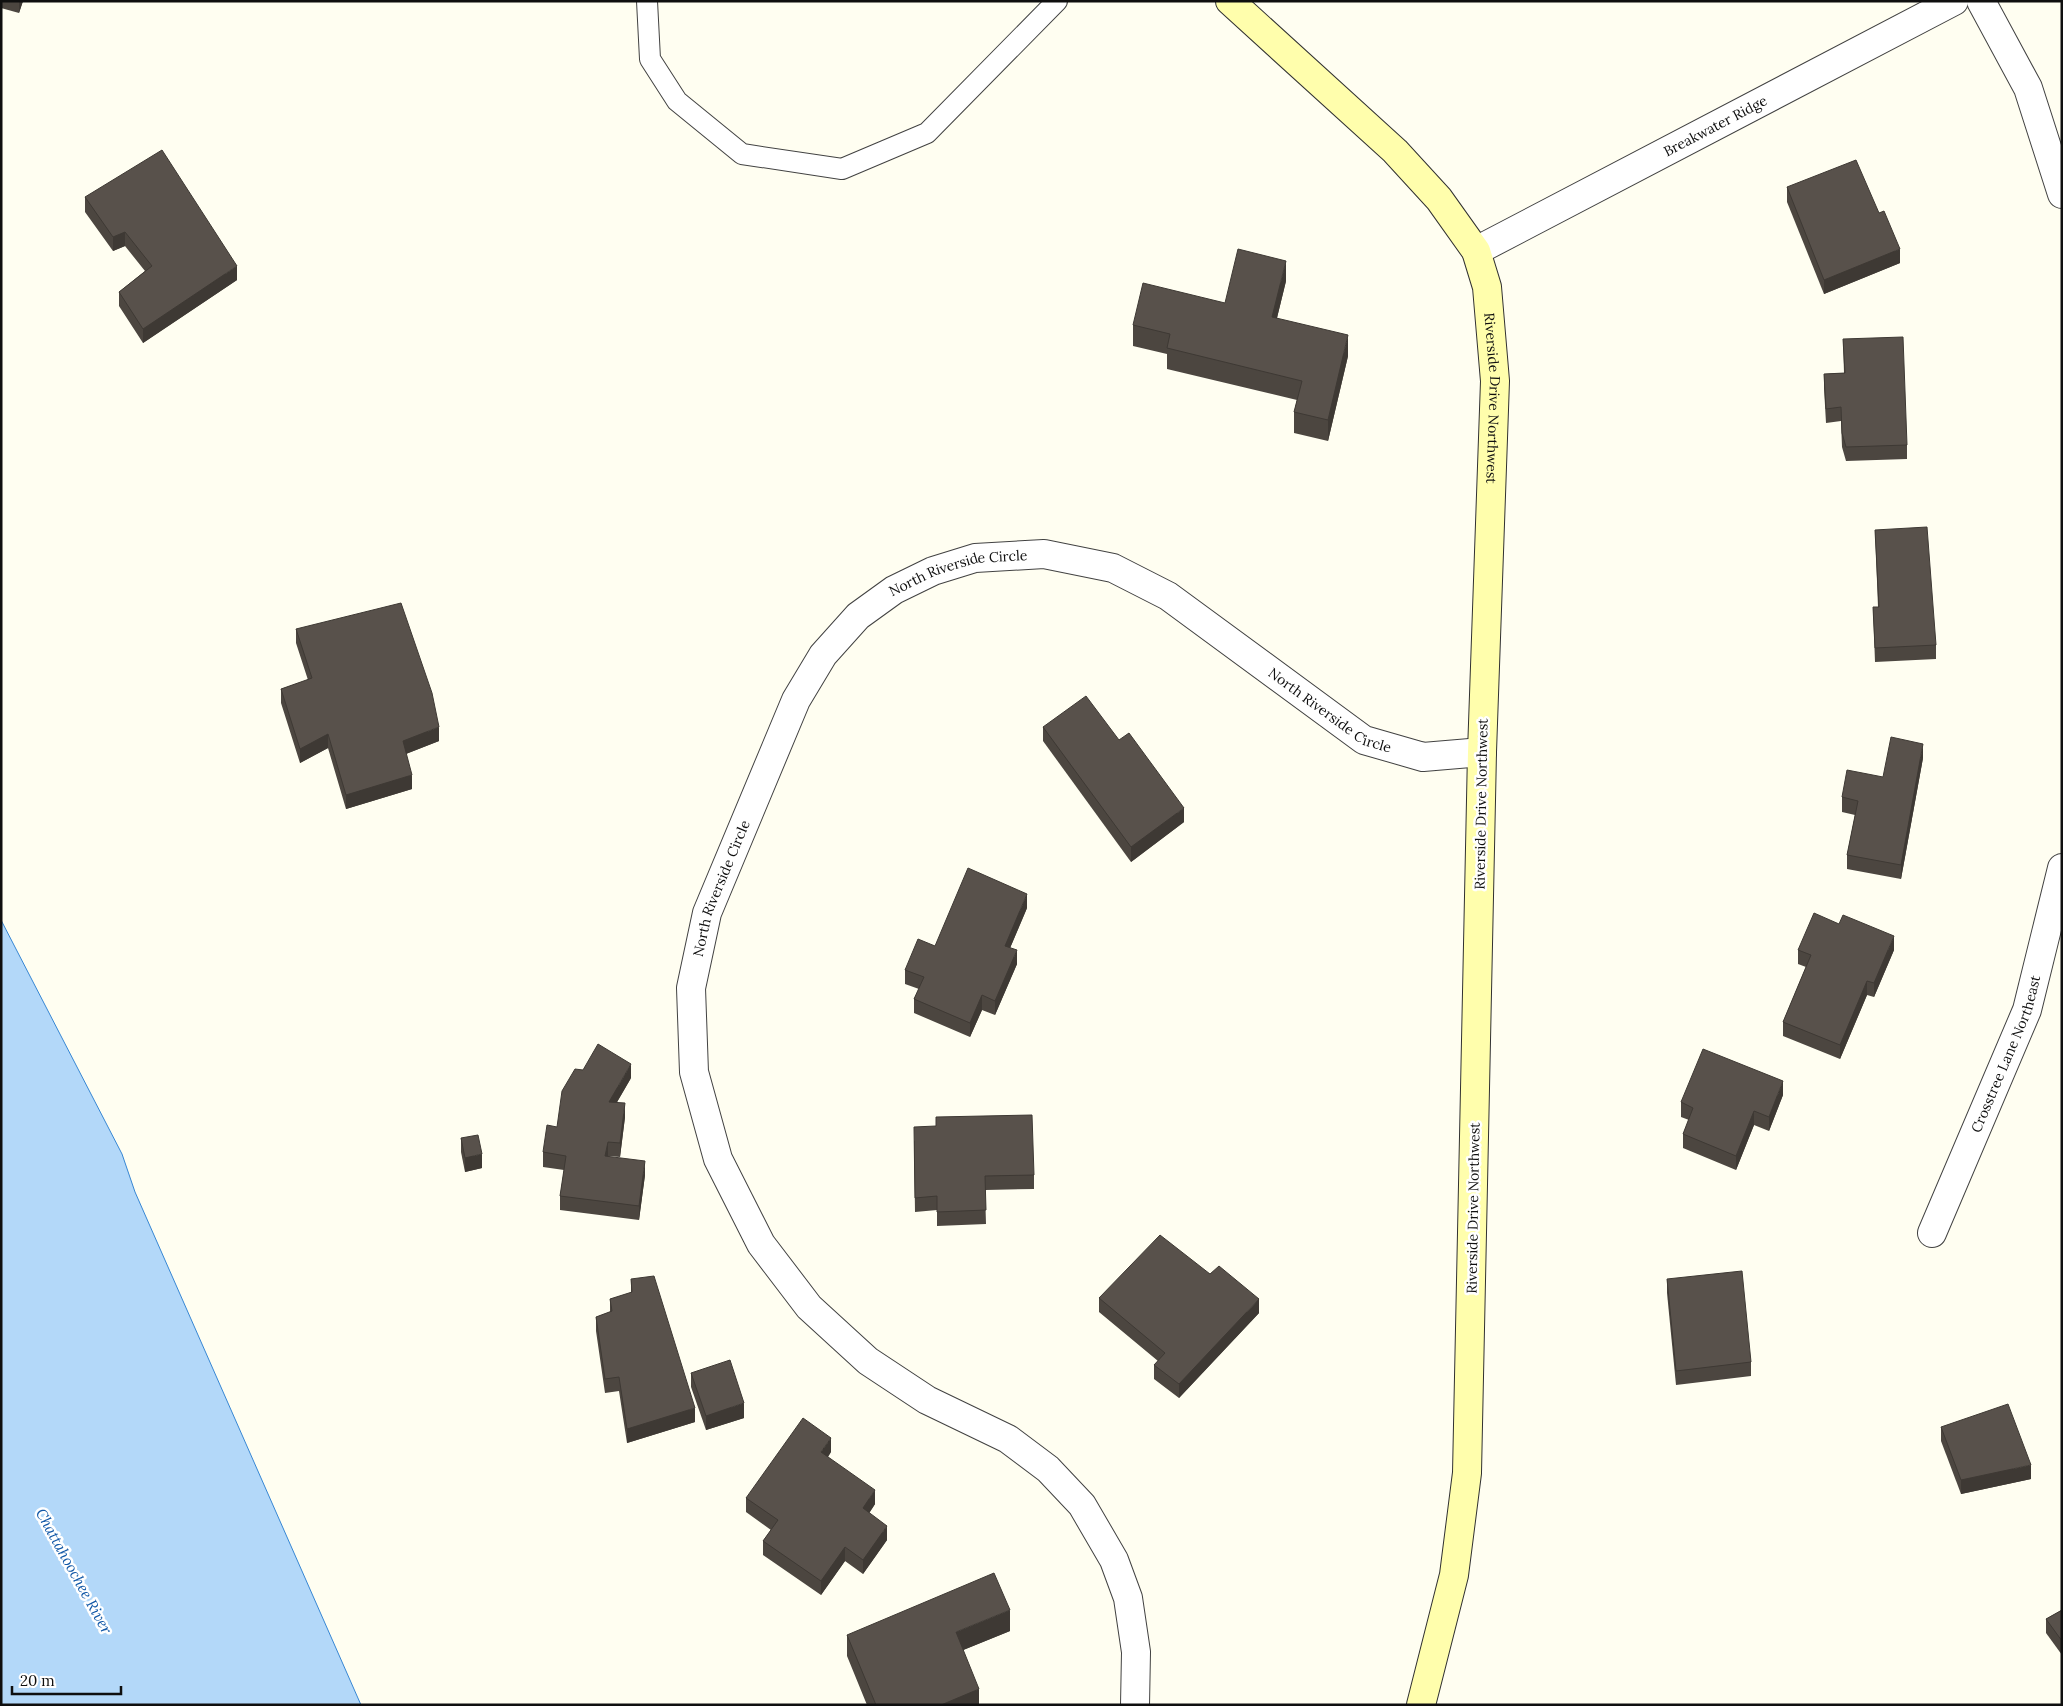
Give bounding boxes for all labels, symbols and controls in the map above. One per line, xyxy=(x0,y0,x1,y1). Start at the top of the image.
street label: Breakwater Ridge xyxy=(1660,91,1770,160)
street label: Riverside Drive Northwest xyxy=(1480,312,1504,485)
street label: North Riverside Circle xyxy=(886,546,1028,600)
street label: North Riverside Circle xyxy=(1265,664,1394,757)
street label: Riverside Drive Northwest xyxy=(1471,718,1492,890)
street label: North Riverside Circle xyxy=(689,817,754,958)
street label: Crosstree Lane Northeast xyxy=(1967,973,2044,1135)
street label: Riverside Drive Northwest xyxy=(1463,1122,1484,1294)
water label: Chattahoochee River xyxy=(32,1505,116,1637)
scale bar xyxy=(12,1664,121,1696)
text: 20 m xyxy=(20,1671,55,1690)

